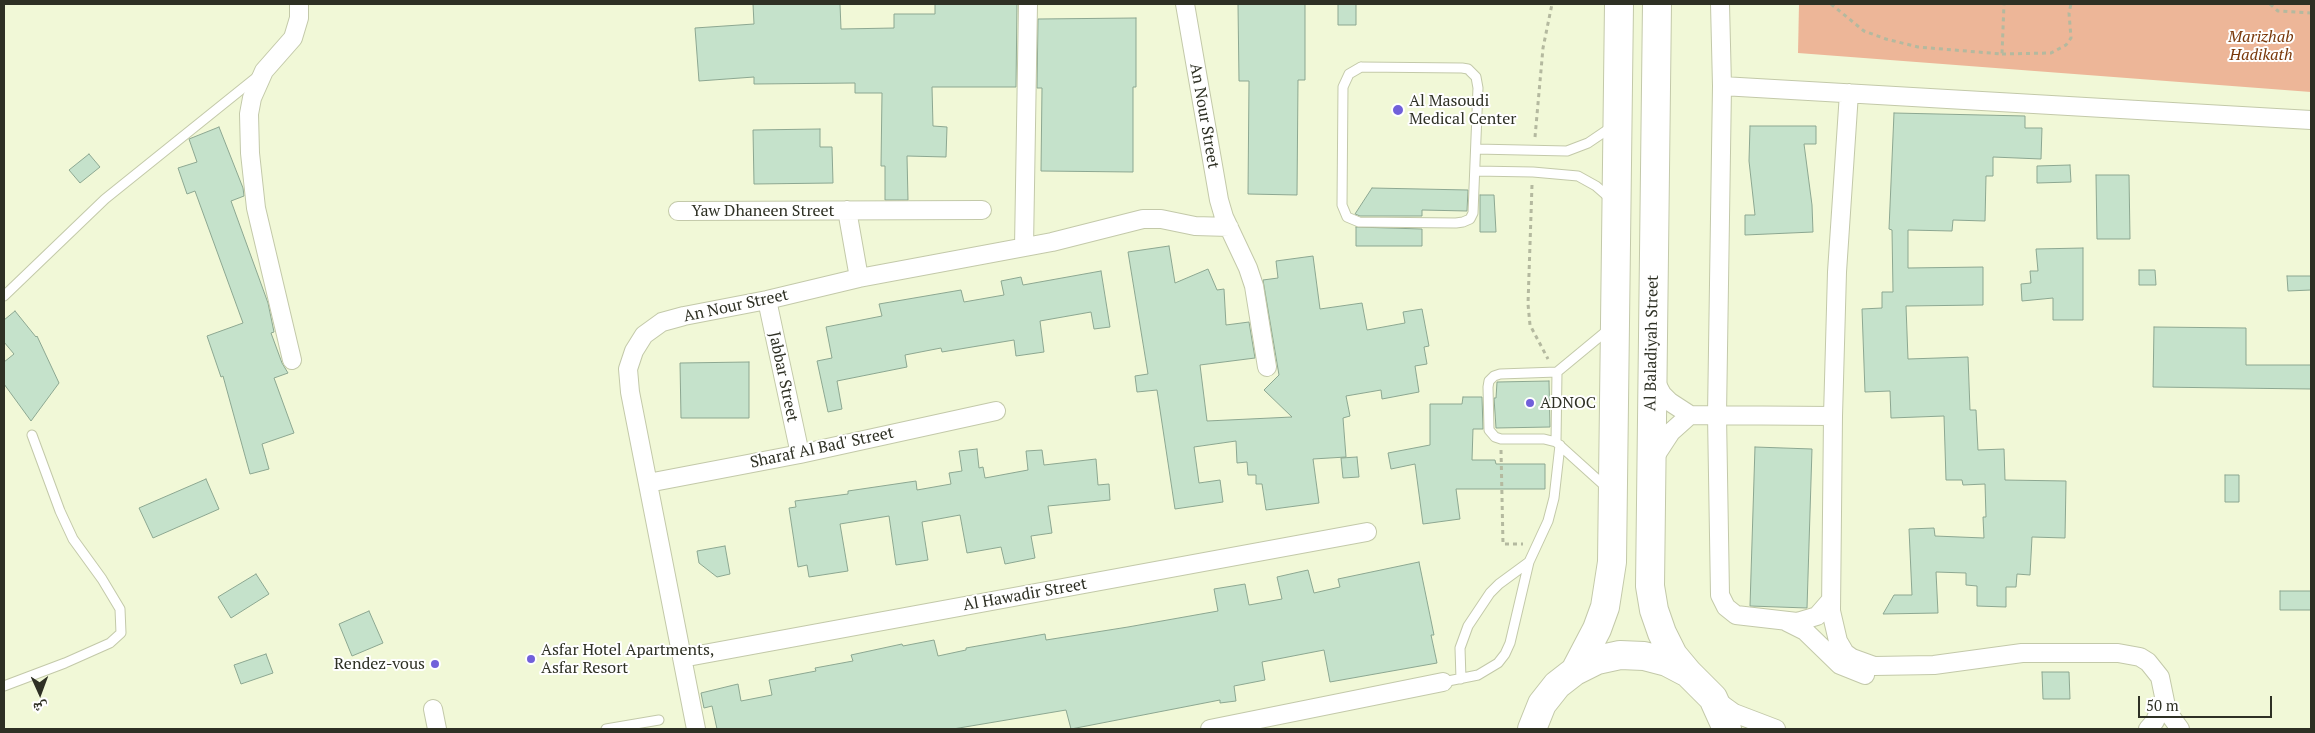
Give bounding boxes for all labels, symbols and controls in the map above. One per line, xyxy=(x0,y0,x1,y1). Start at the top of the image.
park label: Marizhab Hadikath xyxy=(2228,27,2294,65)
street label: An Nour Street xyxy=(1185,62,1223,170)
place label: Al Masoudi Medical Center xyxy=(1409,91,1516,129)
marker: Al Masoudi Medical Center xyxy=(1391,103,1405,117)
street label: Yaw Dhaneen Street xyxy=(691,201,835,221)
street label: Al Baladiyah Street xyxy=(1641,275,1663,411)
street label: An Nour Street xyxy=(682,286,790,326)
street label: Jabbar Street xyxy=(764,330,802,424)
place label: ADNOC xyxy=(1540,393,1596,413)
marker: ADNOC xyxy=(1524,397,1536,409)
street label: Sharaf Al Bad' Street xyxy=(749,423,895,473)
street label: Al Hawadir Street xyxy=(962,575,1088,615)
place label: Asfar Hotel Apartments, Asfar Resort xyxy=(541,640,714,678)
marker: Asfar Hotel Apartments, Asfar Resort xyxy=(525,653,537,665)
place label: Rendez-vous xyxy=(334,654,425,674)
marker: Rendez-vous xyxy=(429,658,441,670)
north arrow xyxy=(15,668,65,718)
scale bar xyxy=(2140,686,2274,718)
text: 50 m xyxy=(2146,695,2179,715)
text: ش xyxy=(33,699,48,718)

